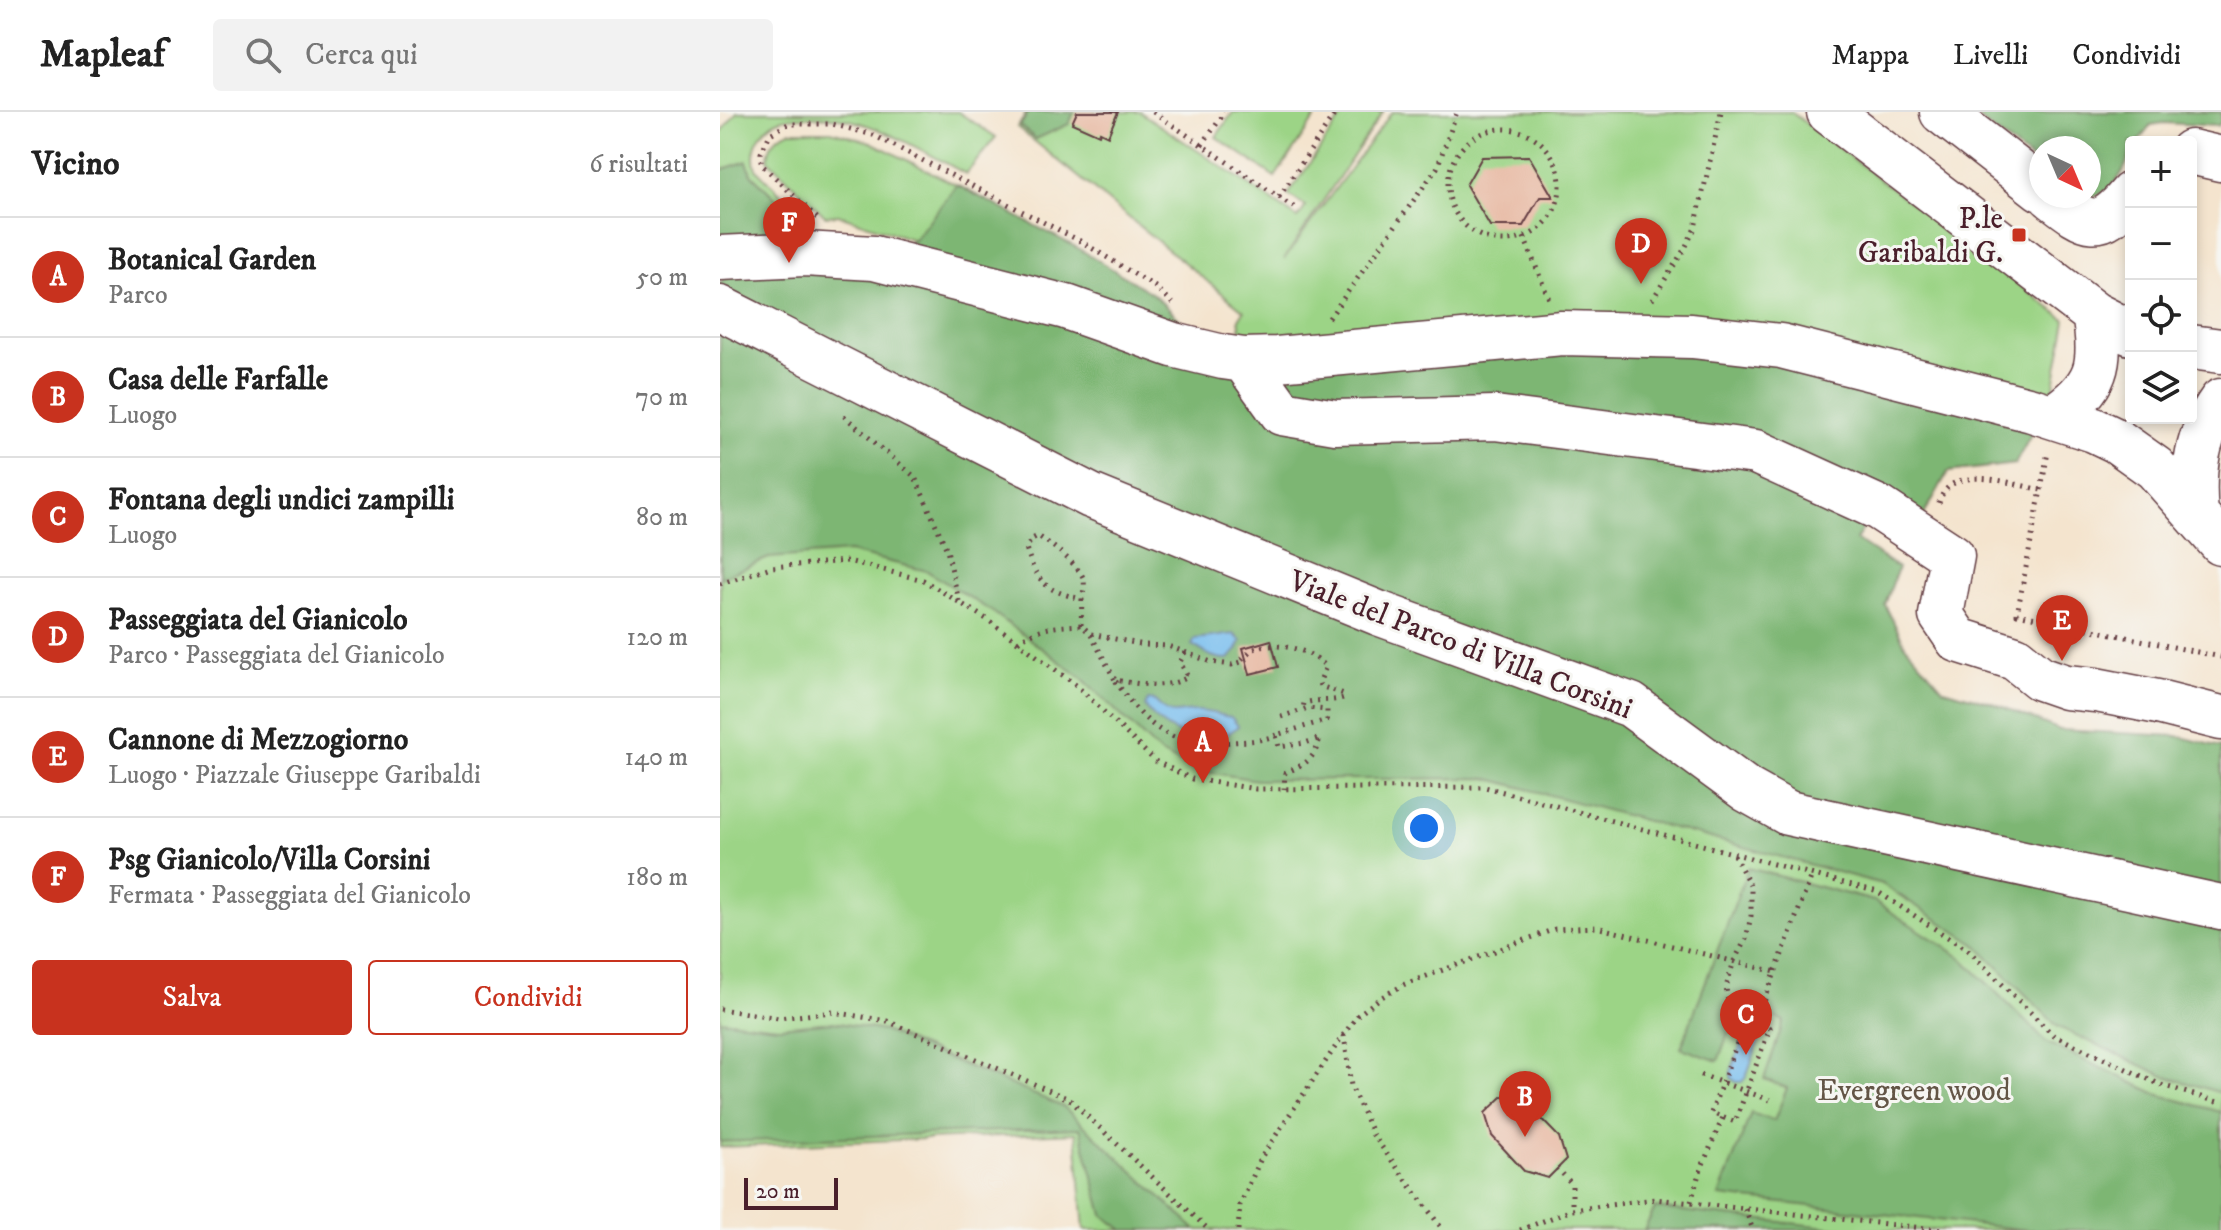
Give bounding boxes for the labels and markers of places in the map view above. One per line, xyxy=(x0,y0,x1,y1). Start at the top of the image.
pin: F xyxy=(763,197,815,263)
place label: P.le Garibaldi G. xyxy=(1858,201,2003,272)
pin: D xyxy=(1615,218,1667,284)
marker: P.le Garibaldi G. xyxy=(2010,226,2028,244)
pin: E xyxy=(2036,595,2088,661)
pin: A xyxy=(1177,717,1229,783)
pin: C xyxy=(1720,989,1772,1055)
pin: B xyxy=(1499,1071,1551,1137)

